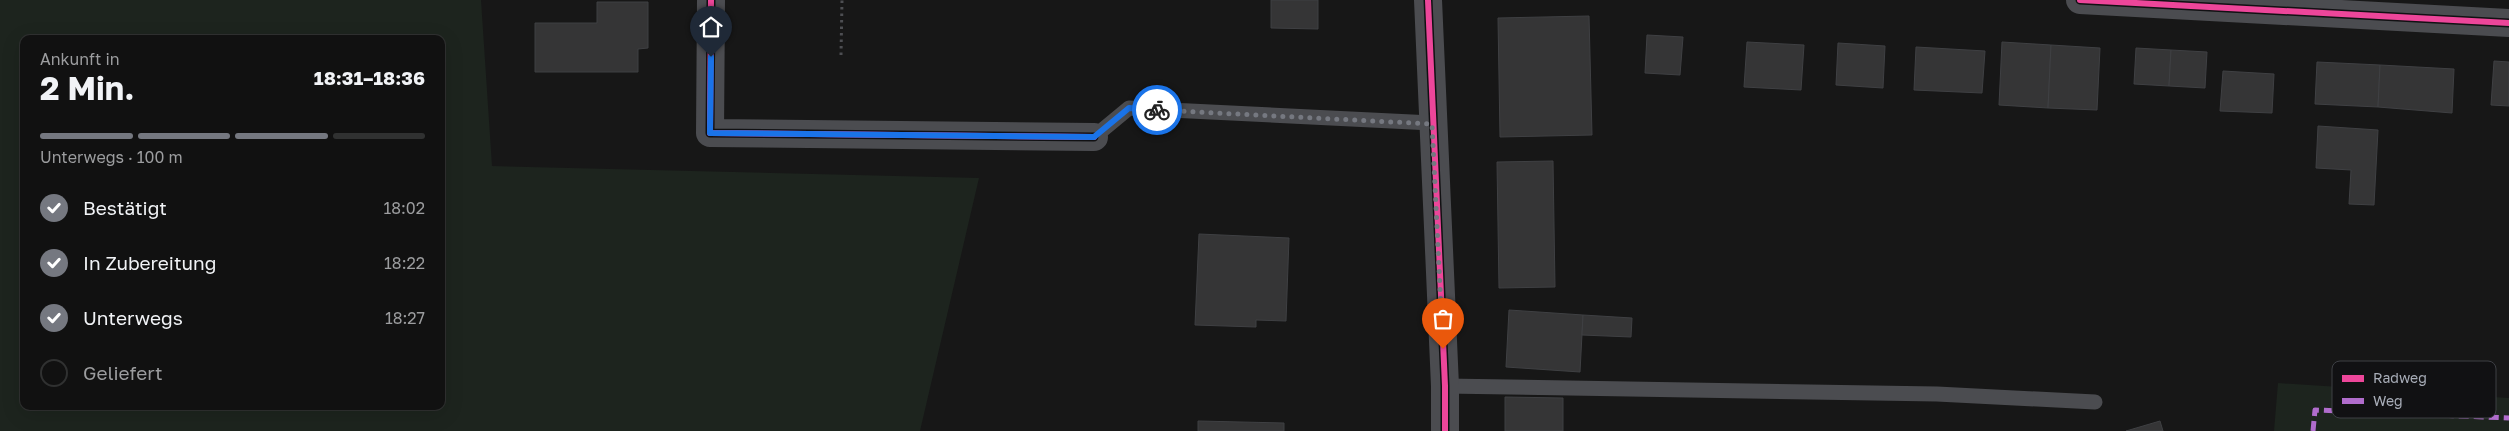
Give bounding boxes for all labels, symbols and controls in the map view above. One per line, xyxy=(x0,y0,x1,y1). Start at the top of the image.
pin xyxy=(690,6,732,57)
icon: home xyxy=(697,13,725,41)
text: Ankunft in xyxy=(40,49,120,69)
text: 18:31–18:36 xyxy=(314,66,425,89)
text: 2 Min. xyxy=(40,69,134,107)
courier xyxy=(1132,85,1182,135)
icon: bike xyxy=(1143,96,1171,124)
text: Unterwegs · 100 m xyxy=(40,147,183,167)
icon: check xyxy=(40,194,68,222)
text: Bestätigt xyxy=(83,196,167,219)
text: 18:02 xyxy=(383,198,425,218)
icon: check xyxy=(40,249,68,277)
text: In Zubereitung xyxy=(83,251,216,274)
text: 18:22 xyxy=(384,253,425,273)
pin xyxy=(1422,298,1464,349)
icon: check xyxy=(40,304,68,332)
icon: bag xyxy=(1429,305,1457,333)
text: Unterwegs xyxy=(83,306,183,329)
text: 18:27 xyxy=(385,308,425,328)
text: Geliefert xyxy=(83,361,163,384)
legend xyxy=(2332,361,2496,418)
text: Radweg xyxy=(2373,369,2427,386)
text: Weg xyxy=(2373,392,2403,409)

